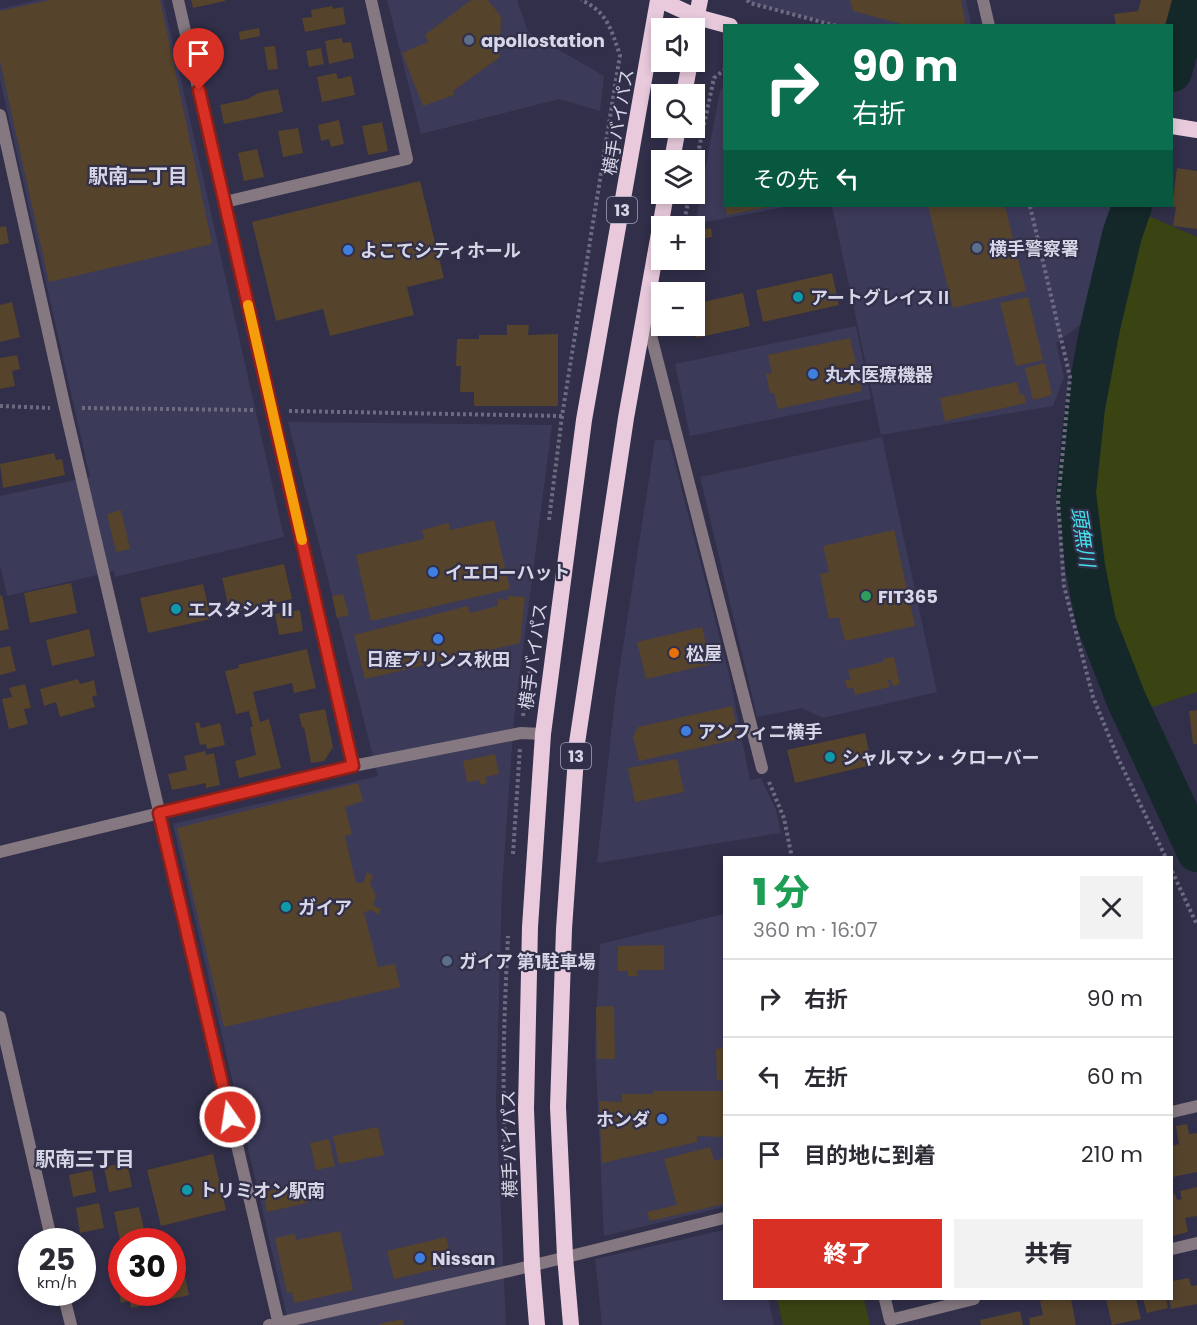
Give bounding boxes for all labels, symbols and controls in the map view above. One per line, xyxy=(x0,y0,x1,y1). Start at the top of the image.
map controls xyxy=(651,18,705,336)
button: sound xyxy=(651,18,705,72)
pin xyxy=(173,28,224,90)
place label: apollostation xyxy=(481,28,605,53)
marker: apollostation xyxy=(462,33,476,47)
icon: arrive xyxy=(182,37,215,70)
text: 90 m xyxy=(852,37,959,96)
icon: right xyxy=(753,48,831,126)
street label: 横手バイパス xyxy=(596,67,640,177)
button: search xyxy=(651,84,705,138)
text: 右折 xyxy=(852,95,906,132)
button: layers xyxy=(651,150,705,204)
district label: 駅南二丁目 xyxy=(88,162,188,190)
icon: left xyxy=(831,162,864,195)
text: その先 xyxy=(753,164,819,195)
road number: 13 xyxy=(607,197,637,223)
button: + xyxy=(651,216,705,270)
place label: 横手警察署 xyxy=(989,236,1079,261)
place label: よこてシティホール xyxy=(360,238,521,263)
marker: 横手警察署 xyxy=(970,241,984,255)
marker: よこてシティホール xyxy=(341,243,355,257)
button: − xyxy=(651,282,705,336)
place label: アートグレイスⅡ xyxy=(810,285,952,310)
marker: アートグレイスⅡ xyxy=(791,290,805,304)
place label: 丸木医療機器 xyxy=(825,362,933,387)
marker: 丸木医療機器 xyxy=(806,367,820,381)
water label: 頭無川 xyxy=(1064,505,1102,571)
place label: イエローハット xyxy=(445,560,570,585)
marker: イエローハット xyxy=(426,565,440,579)
place label: FIT365 xyxy=(878,584,938,609)
marker: FIT365 xyxy=(859,589,873,603)
place label: エスタシオⅡ xyxy=(188,597,296,622)
street label: 横手バイパス xyxy=(513,601,553,711)
marker: エスタシオⅡ xyxy=(169,602,183,616)
marker: 日産プリンス秋田 xyxy=(431,632,445,646)
place label: 松屋 xyxy=(686,641,722,666)
marker: 松屋 xyxy=(667,646,681,660)
place label: 日産プリンス秋田 xyxy=(366,647,510,672)
place label: アンフィニ横手 xyxy=(698,719,822,744)
marker: アンフィニ横手 xyxy=(679,724,693,738)
road number: 13 xyxy=(561,743,591,769)
place label: シャルマン・クローバー xyxy=(842,745,1040,770)
marker: シャルマン・クローバー xyxy=(823,750,837,764)
text: 1 分 xyxy=(753,867,810,918)
button: close xyxy=(1080,876,1143,939)
place label: ガイア xyxy=(298,895,352,920)
marker: ガイア xyxy=(279,900,293,914)
text: 360 m · 16:07 xyxy=(753,916,878,944)
place label: ガイア 第1駐車場 xyxy=(459,949,596,974)
marker: ガイア 第1駐車場 xyxy=(440,954,454,968)
icon: right xyxy=(753,982,786,1015)
text: 90 m xyxy=(1087,983,1143,1014)
text: 右折 xyxy=(804,984,848,1015)
icon: left xyxy=(753,1060,786,1093)
text: 60 m xyxy=(1087,1061,1143,1092)
text: 左折 xyxy=(804,1062,848,1093)
position arrow xyxy=(198,1085,262,1149)
street label: 横手バイパス xyxy=(496,1090,522,1198)
place label: ホンダ xyxy=(596,1107,650,1132)
marker: ホンダ xyxy=(655,1112,669,1126)
icon: arrive xyxy=(753,1138,786,1171)
text: 210 m xyxy=(1081,1139,1143,1170)
text: 目的地に到着 xyxy=(804,1140,936,1171)
district label: 駅南三丁目 xyxy=(35,1145,135,1173)
place label: トリミオン駅南 xyxy=(199,1178,325,1203)
marker: トリミオン駅南 xyxy=(180,1183,194,1197)
button: 終了 xyxy=(753,1219,942,1288)
button: 共有 xyxy=(954,1219,1143,1288)
speed limit sign: 30 xyxy=(108,1228,186,1306)
text: 25 xyxy=(39,1238,75,1281)
place label: Nissan xyxy=(432,1246,495,1271)
marker: Nissan xyxy=(413,1251,427,1265)
text: km/h xyxy=(37,1272,77,1293)

